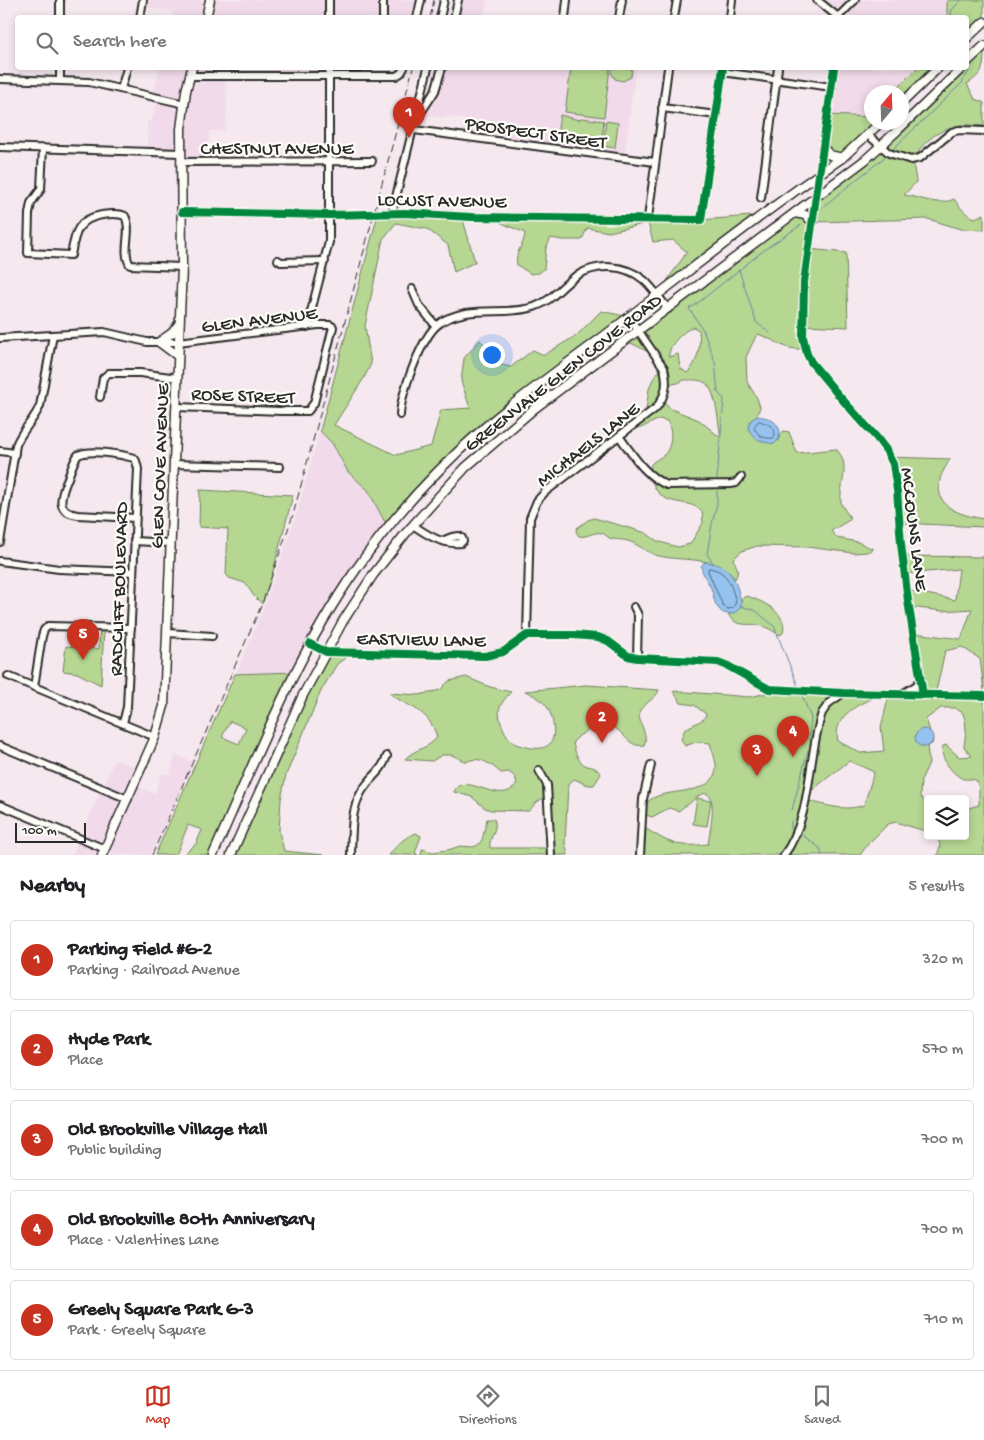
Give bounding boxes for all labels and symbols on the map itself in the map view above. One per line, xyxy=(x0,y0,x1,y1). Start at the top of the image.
north arrow xyxy=(864,85,909,130)
pin: 1 xyxy=(393,97,425,138)
street label: PROSPECT STREET xyxy=(463,113,608,156)
street label: CHESTNUT AVENUE xyxy=(200,139,355,162)
street label: LOCUST AVENUE xyxy=(377,190,508,215)
street label: GREENVALE GLEN COVE ROAD xyxy=(461,289,668,458)
street label: GLEN AVENUE xyxy=(200,303,320,340)
your location xyxy=(479,342,505,368)
street label: GLEN COVE AVENUE xyxy=(147,382,176,549)
street label: ROSE STREET xyxy=(191,384,296,411)
street label: MICHAELS LANE xyxy=(533,398,646,493)
street label: MCCOUNS LANE xyxy=(894,466,932,594)
street label: RADCLIFF BOULEVARD xyxy=(106,501,135,677)
pin: 5 xyxy=(67,619,99,660)
street label: EASTVIEW LANE xyxy=(356,629,487,654)
pin: 2 xyxy=(586,702,618,743)
pin: 4 xyxy=(777,716,809,757)
pin: 3 xyxy=(741,735,773,776)
scale bar xyxy=(15,820,86,843)

